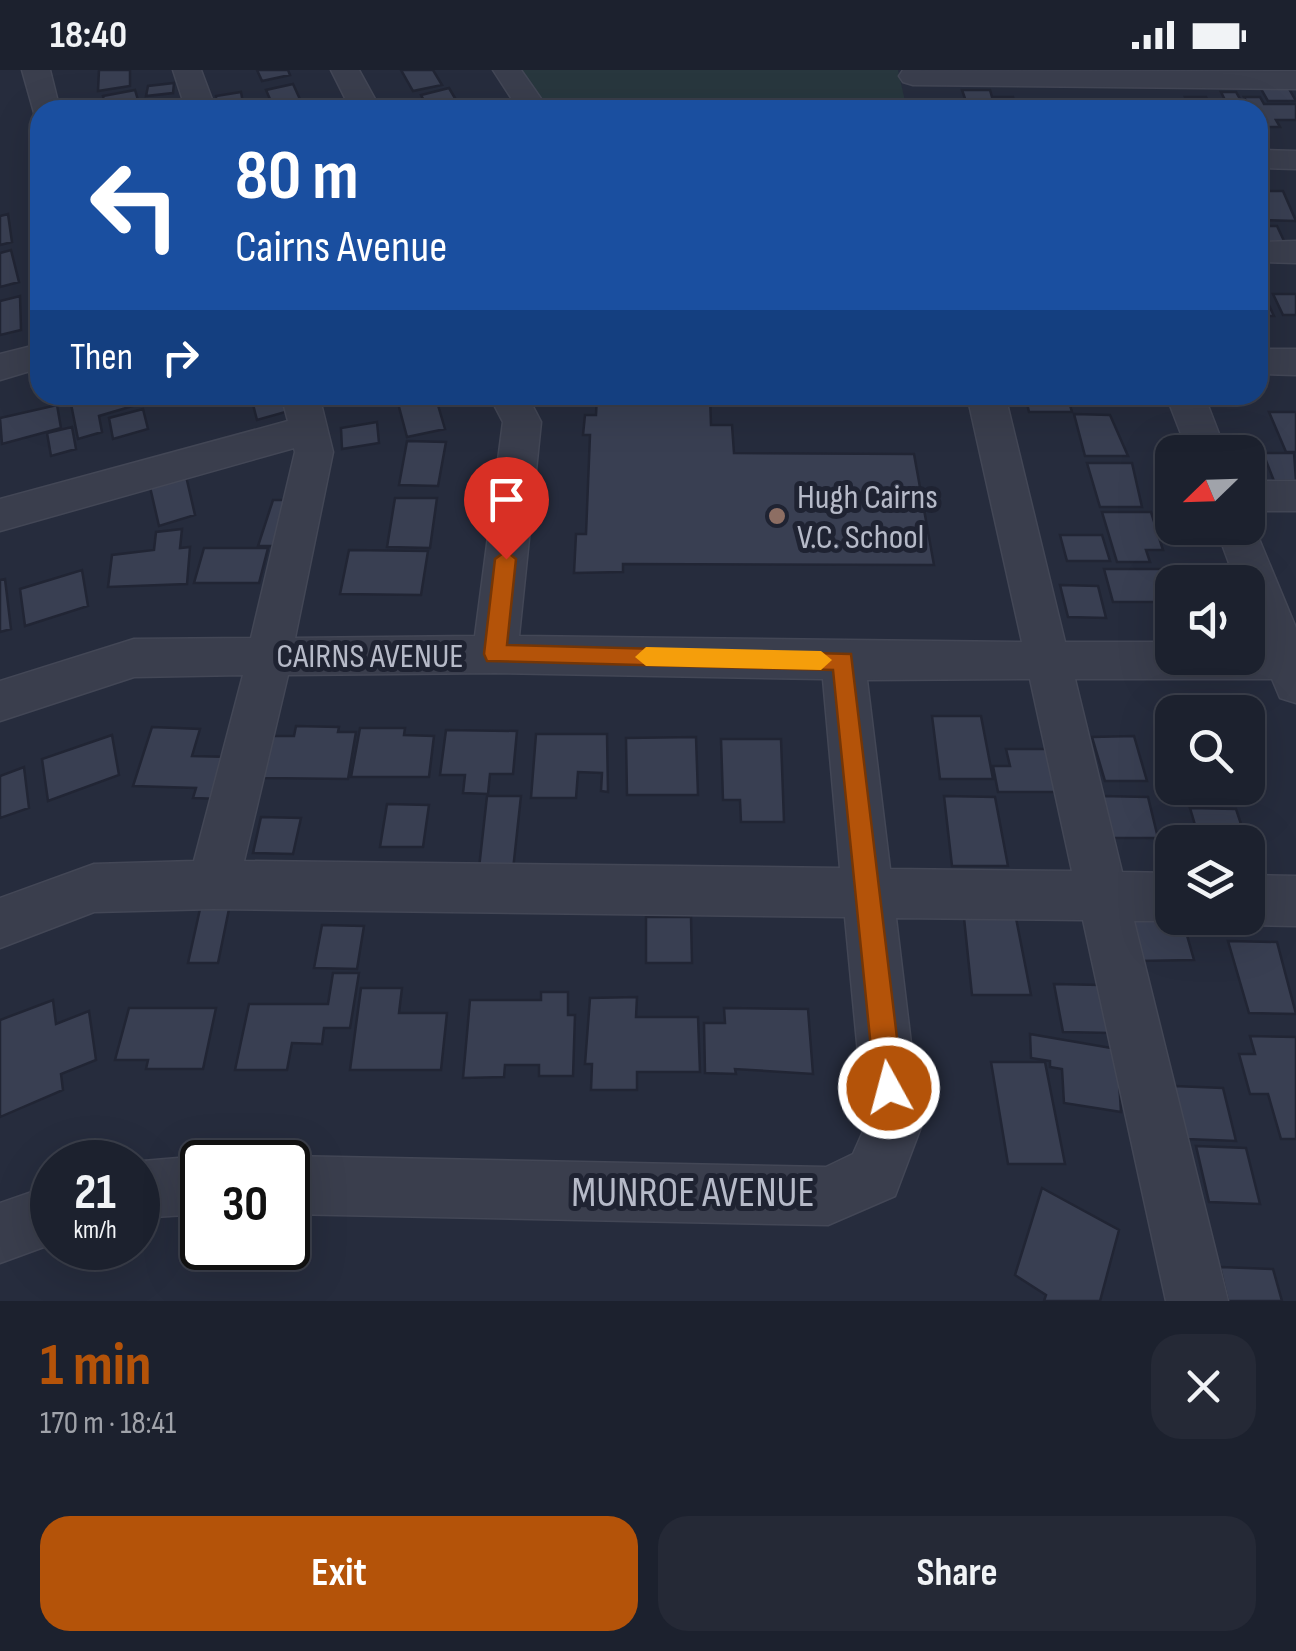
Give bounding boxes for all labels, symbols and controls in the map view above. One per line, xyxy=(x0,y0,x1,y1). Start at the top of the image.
text: 18:40 xyxy=(50,13,127,58)
text: 80 m xyxy=(235,135,359,219)
icon: left xyxy=(70,140,200,270)
text: Cairns Avenue xyxy=(235,220,447,275)
icon: right xyxy=(153,330,208,385)
text: Then xyxy=(70,335,133,380)
north arrow xyxy=(1155,435,1265,545)
map controls xyxy=(1155,435,1265,935)
pin xyxy=(464,457,549,560)
icon: arrive xyxy=(479,472,534,527)
place label: Hugh Cairns V.C. School xyxy=(797,476,938,559)
marker: Hugh Cairns V.C. School xyxy=(766,505,788,527)
button: sound xyxy=(1155,565,1265,675)
street label: CAIRNS AVENUE xyxy=(276,635,464,678)
button: search xyxy=(1155,695,1265,805)
button: layers xyxy=(1155,825,1265,935)
position arrow xyxy=(837,1036,941,1140)
speed limit sign: 30 xyxy=(180,1140,310,1270)
text: 21 xyxy=(74,1163,116,1223)
street label: MUNROE AVENUE xyxy=(571,1168,815,1219)
text: km/h xyxy=(73,1215,117,1246)
text: 1 min xyxy=(40,1330,152,1402)
button: close xyxy=(1151,1334,1256,1439)
text: 170 m · 18:41 xyxy=(40,1404,176,1443)
button: Exit xyxy=(40,1516,638,1631)
button: Share xyxy=(658,1516,1256,1631)

